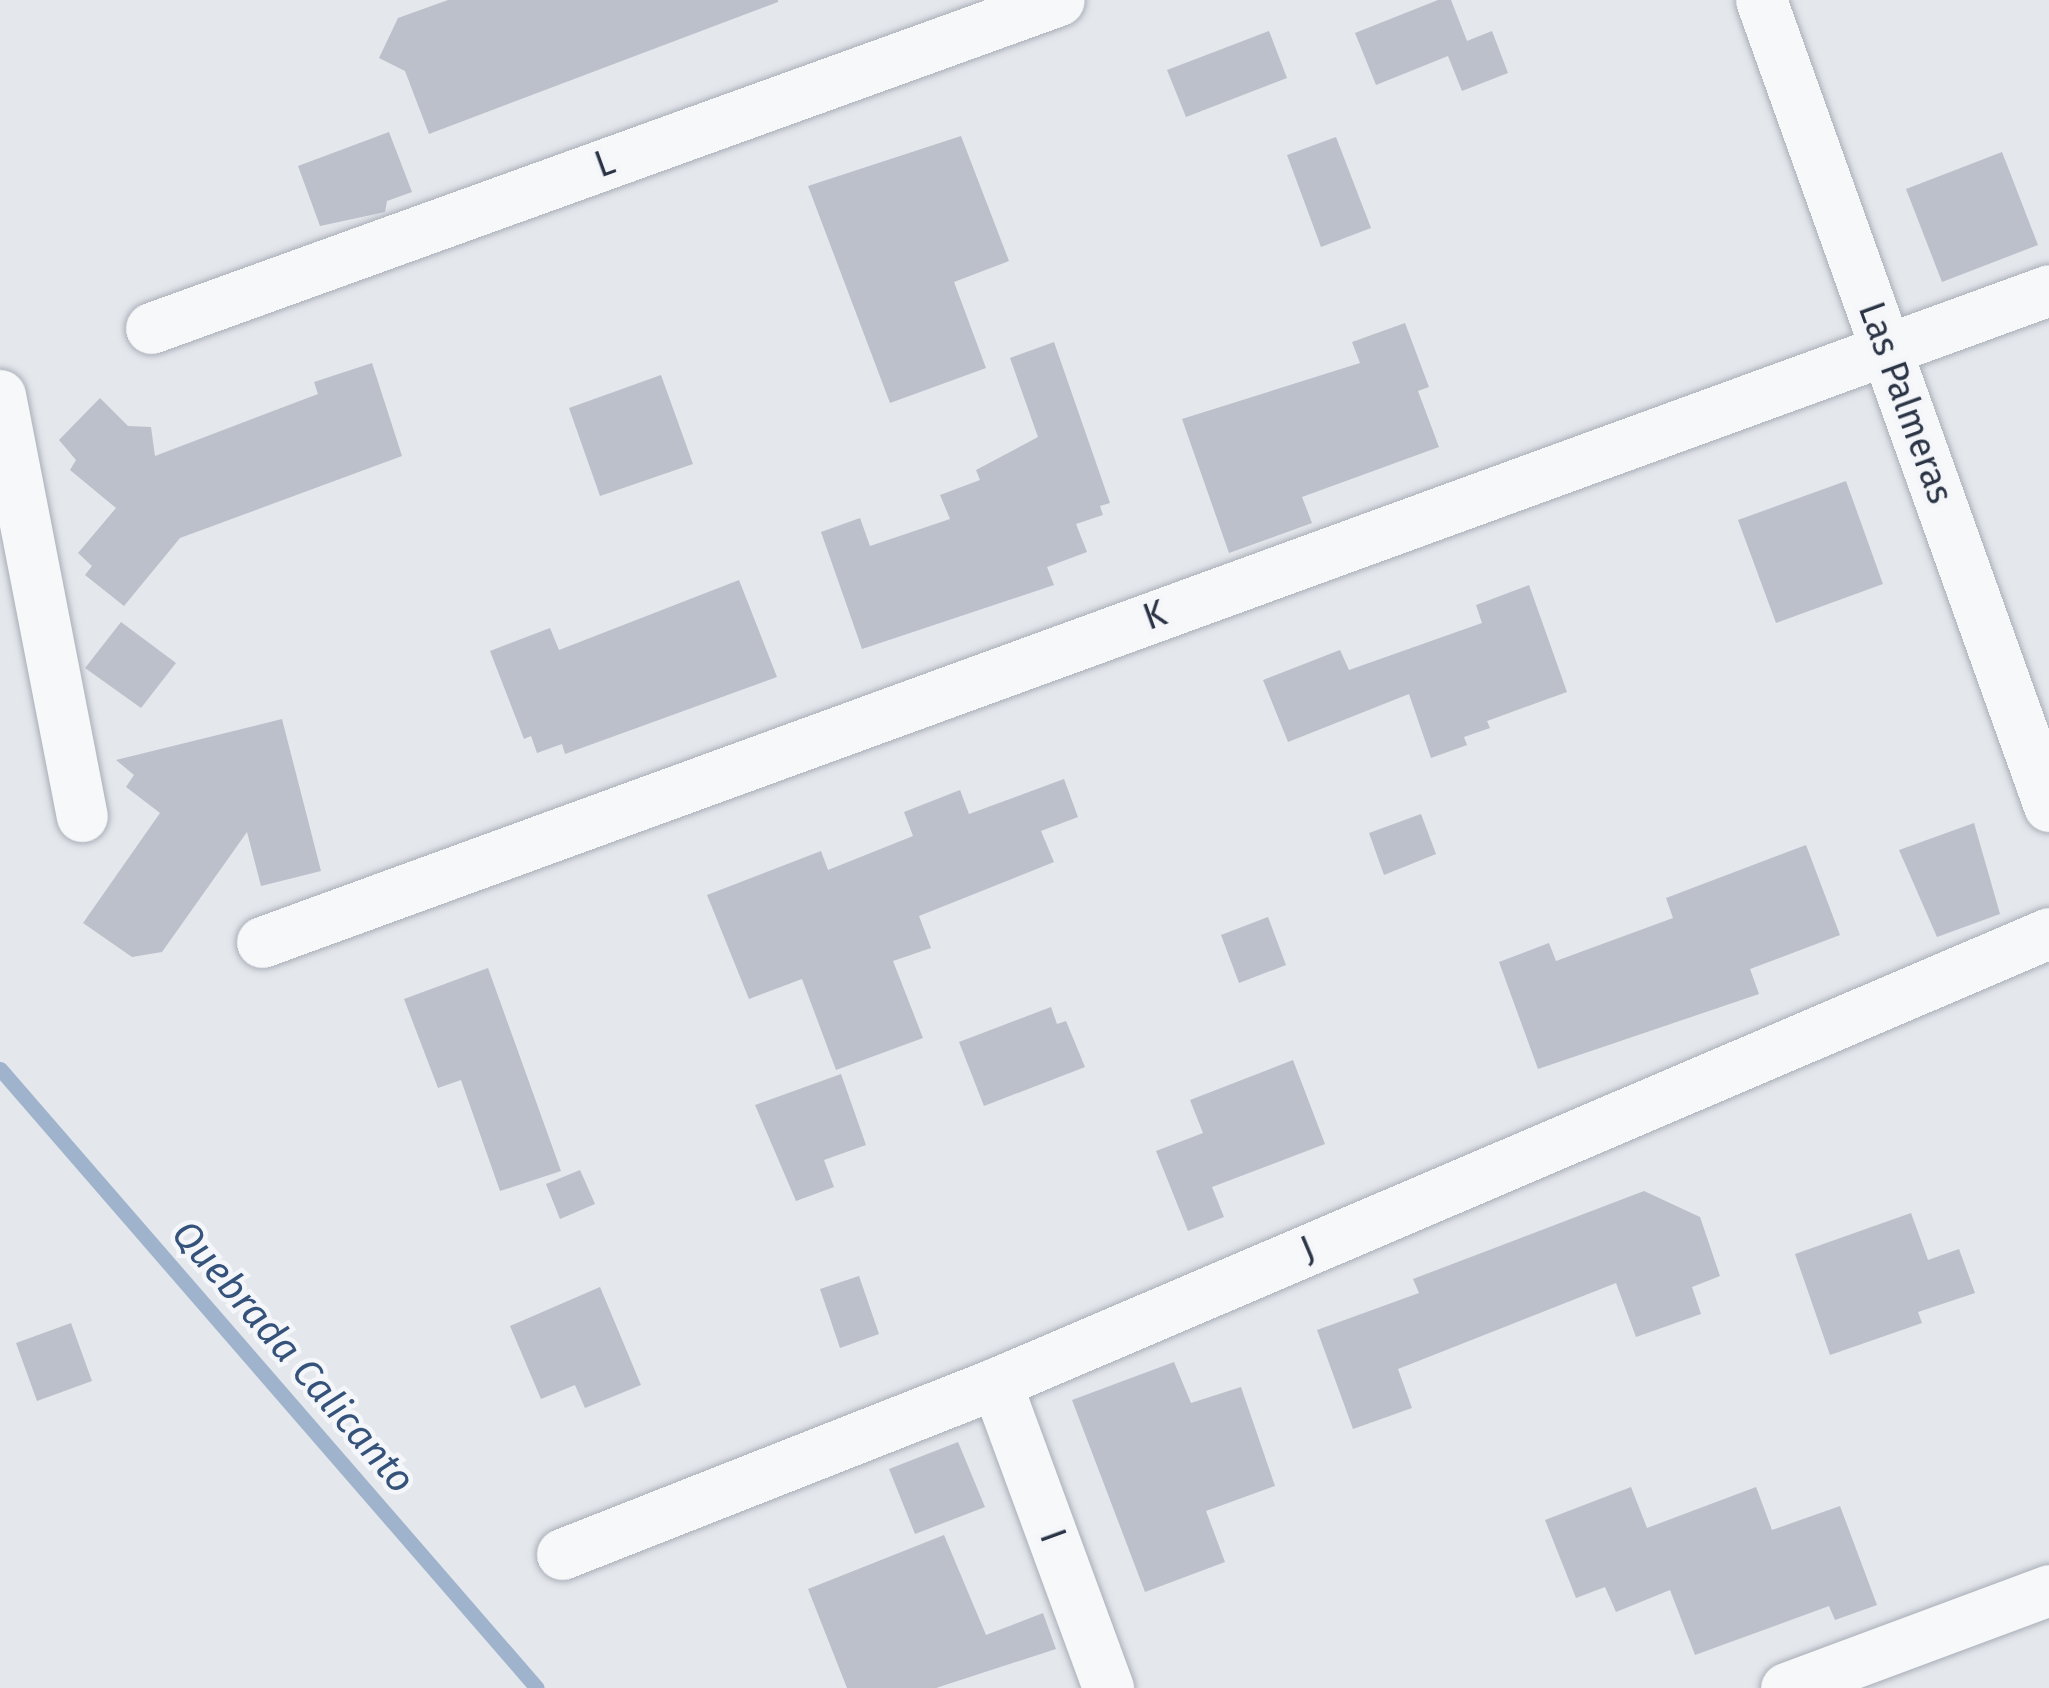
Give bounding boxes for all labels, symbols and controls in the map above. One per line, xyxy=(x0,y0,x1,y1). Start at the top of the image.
street label: L xyxy=(589,141,621,187)
street label: Las Palmeras xyxy=(1849,296,1961,510)
street label: K xyxy=(1138,592,1172,640)
water label: Quebrada Calicanto xyxy=(162,1211,424,1503)
street label: J xyxy=(1295,1228,1321,1272)
street label: I xyxy=(1030,1524,1074,1548)

